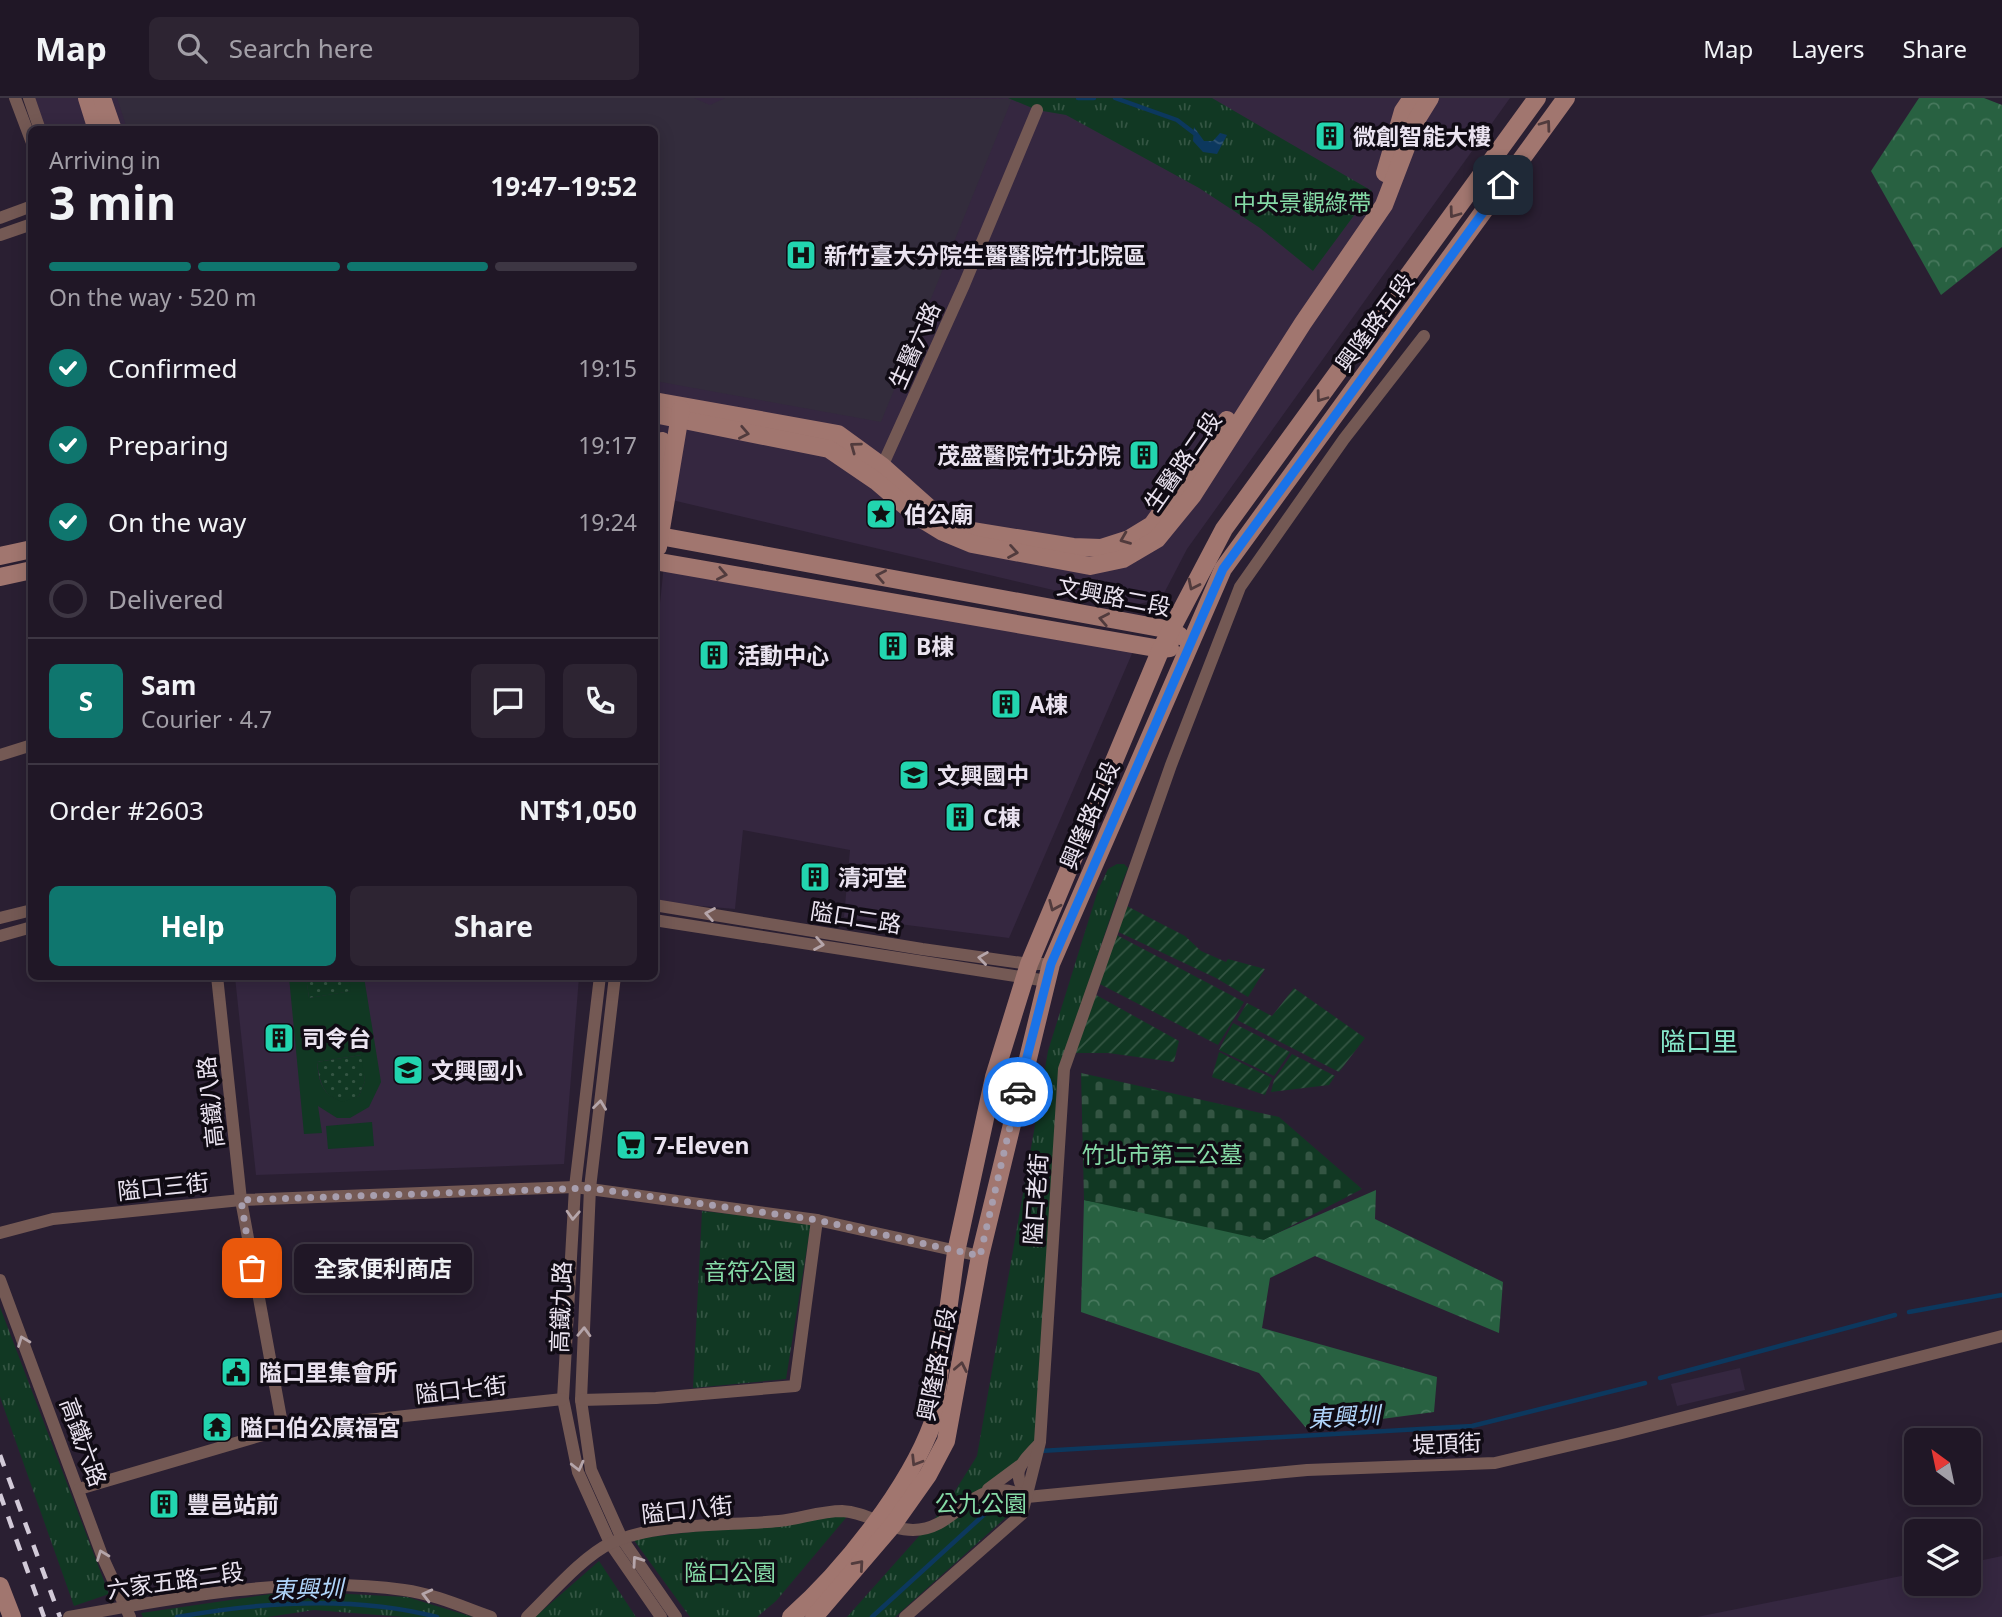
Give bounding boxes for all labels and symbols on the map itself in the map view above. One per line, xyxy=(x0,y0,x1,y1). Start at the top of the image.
building icon: 微創智能大樓 xyxy=(1313,119,1347,153)
place label: 微創智能大樓 xyxy=(1353,120,1491,152)
one-way arrow xyxy=(1538,120,1550,133)
pin xyxy=(1473,155,1533,215)
park label: 中央景觀綠帶 xyxy=(1233,186,1371,218)
one-way arrow xyxy=(1450,205,1462,218)
hospital icon: 新竹臺大分院生醫醫院竹北院區 xyxy=(784,238,818,272)
place label: 新竹臺大分院生醫醫院竹北院區 xyxy=(824,239,1146,271)
street label: 興隆路五段 xyxy=(1327,266,1421,378)
street label: 生醫六路 xyxy=(881,296,947,394)
one-way arrow xyxy=(1317,390,1329,402)
street label: 生醫路二段 xyxy=(1136,405,1228,517)
one-way arrow xyxy=(738,424,750,439)
building icon: 茂盛醫院竹北分院 xyxy=(1127,438,1161,472)
place label: 茂盛醫院竹北分院 xyxy=(937,439,1121,471)
one-way arrow xyxy=(851,443,863,455)
place icon: 伯公廟 xyxy=(864,497,898,531)
place label: 伯公廟 xyxy=(904,498,973,530)
one-way arrow xyxy=(1120,531,1132,545)
one-way arrow xyxy=(1008,544,1019,559)
one-way arrow xyxy=(716,565,728,580)
one-way arrow xyxy=(875,569,887,584)
street label: 文興路二段 xyxy=(1055,569,1173,623)
one-way arrow xyxy=(1187,578,1201,590)
one-way arrow xyxy=(1098,612,1110,627)
building icon: B棟 xyxy=(876,629,910,663)
place label: B棟 xyxy=(916,630,954,662)
building icon: 活動中心 xyxy=(697,638,731,672)
place label: 活動中心 xyxy=(737,639,829,671)
building icon: A棟 xyxy=(989,687,1023,721)
place label: A棟 xyxy=(1029,688,1068,720)
street label: 興隆路五段 xyxy=(1052,756,1126,874)
school or university icon: 文興國中 xyxy=(897,758,931,792)
place label: 文興國中 xyxy=(937,759,1029,791)
building icon: C棟 xyxy=(943,800,977,834)
place label: C棟 xyxy=(983,801,1021,833)
building icon: 清河堂 xyxy=(798,860,832,894)
place label: 清河堂 xyxy=(838,861,907,893)
street label: 隘口二路 xyxy=(808,894,904,940)
one-way arrow xyxy=(1048,899,1062,911)
one-way arrow xyxy=(704,908,716,923)
one-way arrow xyxy=(813,936,825,951)
one-way arrow xyxy=(977,951,989,966)
building icon: 司令台 xyxy=(262,1021,296,1055)
place label: 司令台 xyxy=(302,1022,371,1054)
district label: 隘口里 xyxy=(1660,1023,1738,1059)
school or university icon: 文興國小 xyxy=(391,1053,425,1087)
place label: 文興國小 xyxy=(431,1054,523,1086)
street label: 高鐵八路 xyxy=(189,1055,231,1149)
courier xyxy=(983,1057,1053,1127)
one-way arrow xyxy=(592,1099,607,1111)
supermarket icon: 7-Eleven xyxy=(614,1128,648,1162)
place label: 7-Eleven xyxy=(654,1129,749,1161)
park label: 竹北市第二公墓 xyxy=(1082,1138,1243,1170)
street label: 隘口老街 xyxy=(1016,1152,1054,1246)
street label: 隘口三街 xyxy=(116,1165,210,1207)
one-way arrow xyxy=(566,1210,581,1221)
pin xyxy=(222,1238,282,1298)
callout: 全家便利商店 xyxy=(294,1244,472,1292)
park label: 音符公園 xyxy=(704,1255,796,1287)
street label: 高鐵九路 xyxy=(542,1260,578,1354)
street label: 興隆路五段 xyxy=(909,1305,963,1423)
one-way arrow xyxy=(576,1326,591,1337)
one-way arrow xyxy=(18,1336,32,1348)
public building icon: 隘口里集會所 xyxy=(219,1355,253,1389)
place label: 隘口里集會所 xyxy=(259,1356,397,1388)
one-way arrow xyxy=(952,1361,967,1373)
street label: 隘口七街 xyxy=(414,1368,508,1410)
street label: 高鐵六路 xyxy=(53,1393,115,1491)
water label: 東興圳 xyxy=(1307,1397,1384,1434)
temple icon: 隘口伯公廣福宮 xyxy=(200,1410,234,1444)
place label: 隘口伯公廣福宮 xyxy=(240,1411,401,1443)
street label: 堤頂街 xyxy=(1412,1426,1482,1460)
north arrow xyxy=(1904,1428,1981,1505)
one-way arrow xyxy=(911,1454,924,1467)
one-way arrow xyxy=(569,1460,584,1472)
building icon: 豐邑站前 xyxy=(147,1487,181,1521)
park label: 公九公園 xyxy=(935,1487,1027,1519)
place label: 豐邑站前 xyxy=(187,1488,279,1520)
street label: 隘口八街 xyxy=(640,1488,734,1530)
one-way arrow xyxy=(97,1549,111,1561)
street label: 六家五路二段 xyxy=(104,1555,246,1605)
one-way arrow xyxy=(633,1556,645,1569)
park label: 隘口公園 xyxy=(684,1556,776,1588)
one-way arrow xyxy=(850,1561,863,1573)
water label: 東興圳 xyxy=(271,1571,346,1605)
one-way arrow xyxy=(421,1589,433,1603)

